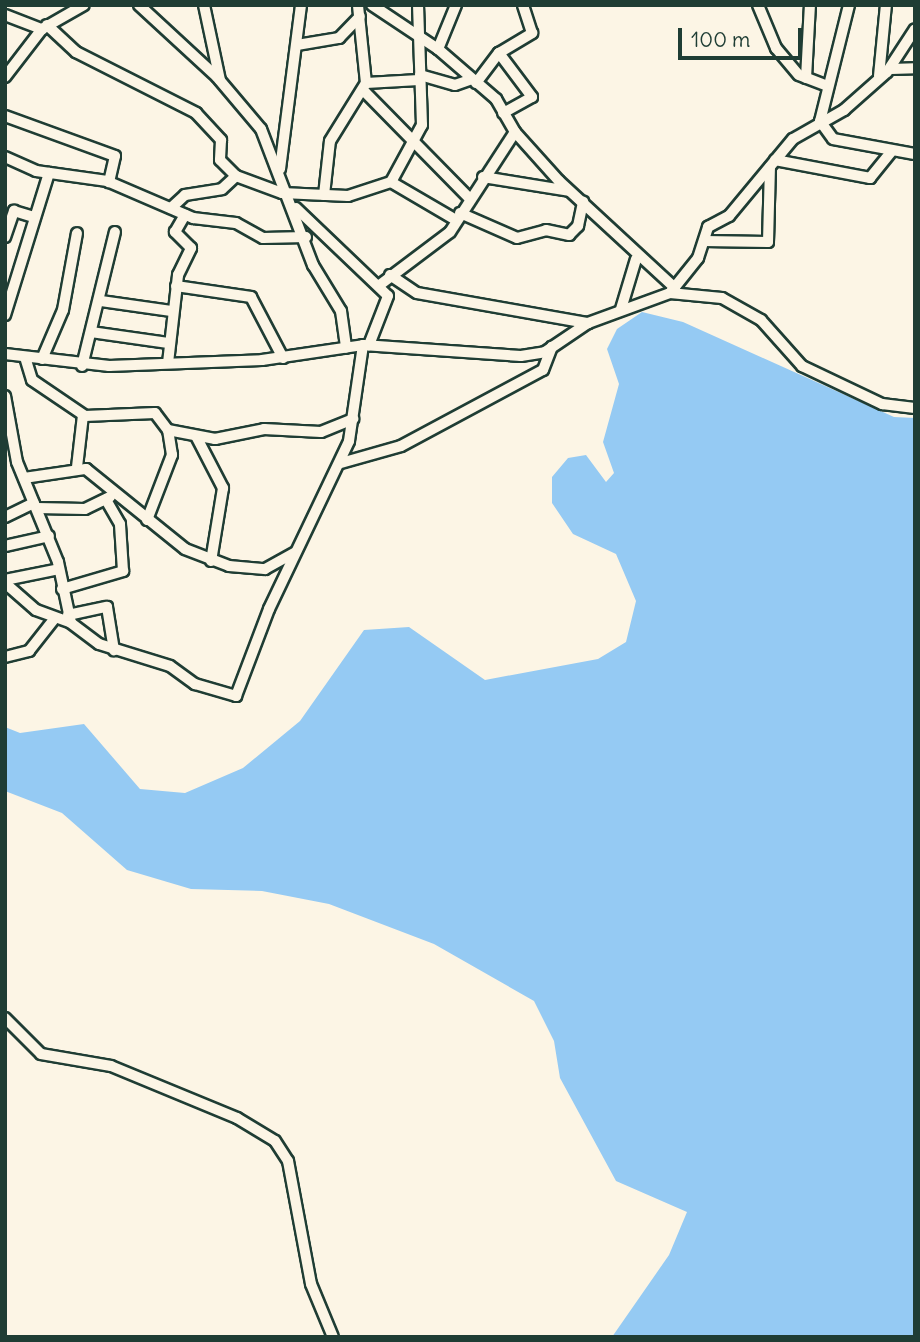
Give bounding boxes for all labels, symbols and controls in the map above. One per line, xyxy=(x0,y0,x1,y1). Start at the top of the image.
scale bar xyxy=(682,14,806,58)
text: 100 m xyxy=(691,26,750,53)

